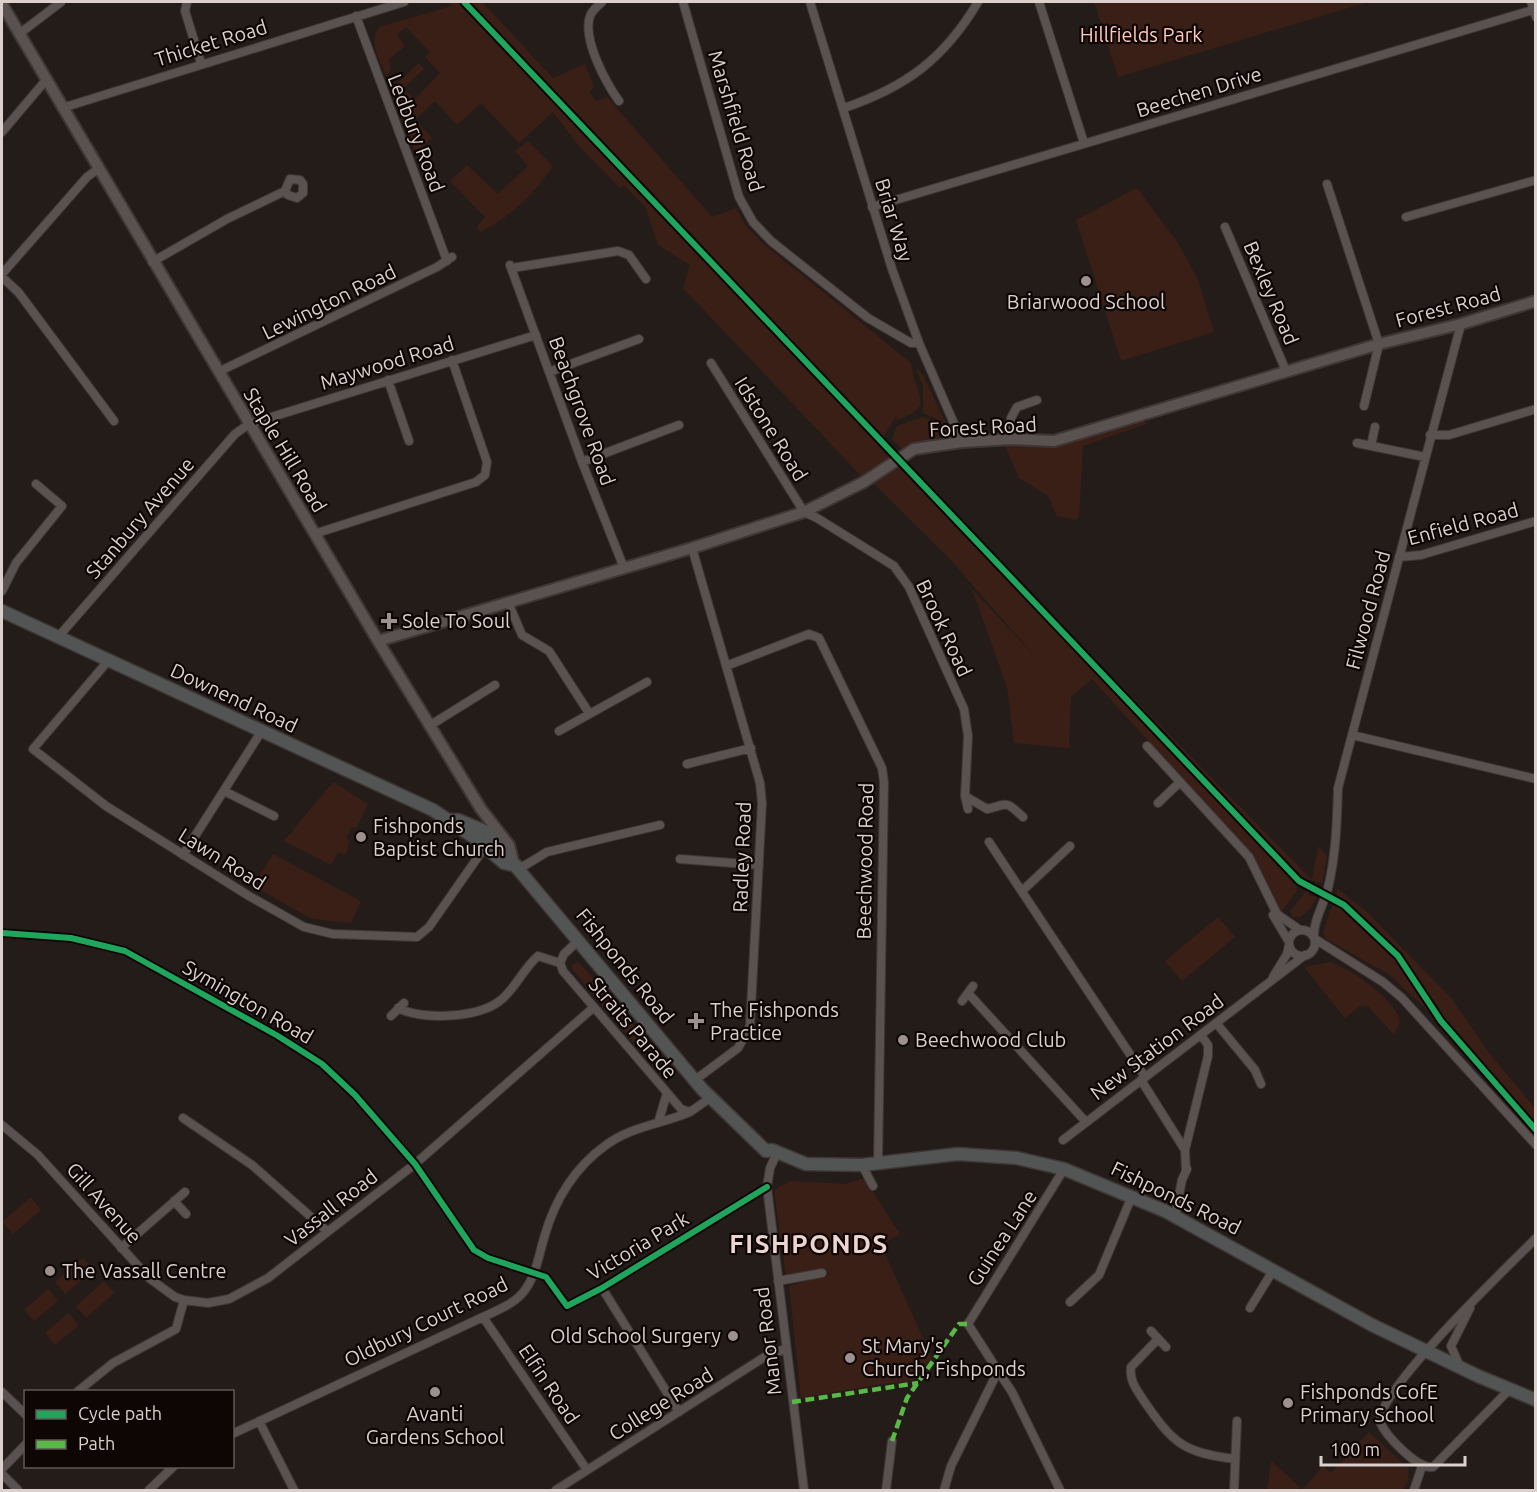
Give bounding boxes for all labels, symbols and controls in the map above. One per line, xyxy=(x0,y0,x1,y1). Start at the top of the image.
street label: Thicket Road xyxy=(152,15,270,70)
park label: Hillfields Park xyxy=(1080,23,1202,46)
street label: Marshfield Road xyxy=(704,47,769,194)
street label: Beechen Drive xyxy=(1133,62,1264,121)
street label: Ledbury Road xyxy=(383,71,449,195)
street label: Briar Way xyxy=(871,176,918,264)
street label: Bexley Road xyxy=(1239,237,1304,348)
street label: Lewington Road xyxy=(258,259,399,344)
marker: Briarwood School xyxy=(1079,274,1093,288)
street label: Forest Road xyxy=(1393,281,1503,332)
place label: Briarwood School xyxy=(1007,290,1165,313)
street label: Maywood Road xyxy=(317,331,457,394)
street label: Beachgrove Road xyxy=(545,333,620,488)
street label: Idstone Road xyxy=(730,373,812,485)
street label: Staple Hill Road xyxy=(239,383,332,516)
street label: Forest Road xyxy=(928,412,1038,441)
street label: Stanbury Avenue xyxy=(81,452,198,583)
street label: Enfield Road xyxy=(1405,498,1521,549)
street label: Filwood Road xyxy=(1341,548,1394,672)
street label: Brook Road xyxy=(912,576,977,680)
place label: Sole To Soul xyxy=(402,609,510,632)
marker: Sole To Soul xyxy=(380,612,398,630)
street label: Downend Road xyxy=(167,658,301,737)
street label: Beechwood Road xyxy=(852,782,877,940)
street label: Radley Road xyxy=(728,801,755,913)
place label: Fishponds Baptist Church xyxy=(373,814,505,860)
street label: Lawn Road xyxy=(175,823,270,894)
marker: Fishponds Baptist Church xyxy=(354,830,368,844)
street label: Fishponds Road xyxy=(572,904,679,1028)
street label: Symington Road xyxy=(179,955,317,1048)
street label: Straits Parade xyxy=(584,972,682,1083)
street label: New Station Road xyxy=(1086,989,1228,1104)
place label: The Fishponds Practice xyxy=(710,998,839,1044)
marker: The Fishponds Practice xyxy=(687,1012,705,1030)
place label: Beechwood Club xyxy=(915,1028,1066,1051)
marker: Beechwood Club xyxy=(896,1033,910,1047)
street label: Fishponds Road xyxy=(1108,1156,1245,1239)
street label: Gill Avenue xyxy=(62,1158,147,1248)
street label: Vassall Road xyxy=(280,1164,382,1251)
street label: Guinea Lane xyxy=(962,1185,1041,1290)
street label: Victoria Park xyxy=(583,1206,693,1285)
district label: FISHPONDS xyxy=(729,1229,889,1258)
place label: The Vassall Centre xyxy=(62,1259,227,1282)
marker: The Vassall Centre xyxy=(43,1264,57,1278)
street label: Oldbury Court Road xyxy=(340,1272,511,1371)
street label: Manor Road xyxy=(749,1286,786,1397)
place label: Old School Surgery xyxy=(550,1324,721,1347)
marker: Old School Surgery xyxy=(726,1329,740,1343)
place label: St Mary's Church, Fishponds xyxy=(862,1334,1026,1380)
street label: Elfin Road xyxy=(514,1340,584,1428)
marker: St Mary's Church, Fishponds xyxy=(843,1351,857,1365)
street label: College Road xyxy=(604,1362,717,1445)
place label: Fishponds CofE Primary School xyxy=(1300,1380,1438,1426)
marker: Avanti Gardens School xyxy=(428,1385,442,1399)
legend xyxy=(24,1390,234,1468)
marker: Fishponds CofE Primary School xyxy=(1281,1396,1295,1410)
place label: Avanti Gardens School xyxy=(366,1402,504,1448)
text: Cycle path xyxy=(78,1403,162,1423)
scale bar xyxy=(1321,1429,1465,1467)
text: Path xyxy=(78,1433,115,1453)
text: 100 m xyxy=(1330,1439,1380,1459)

